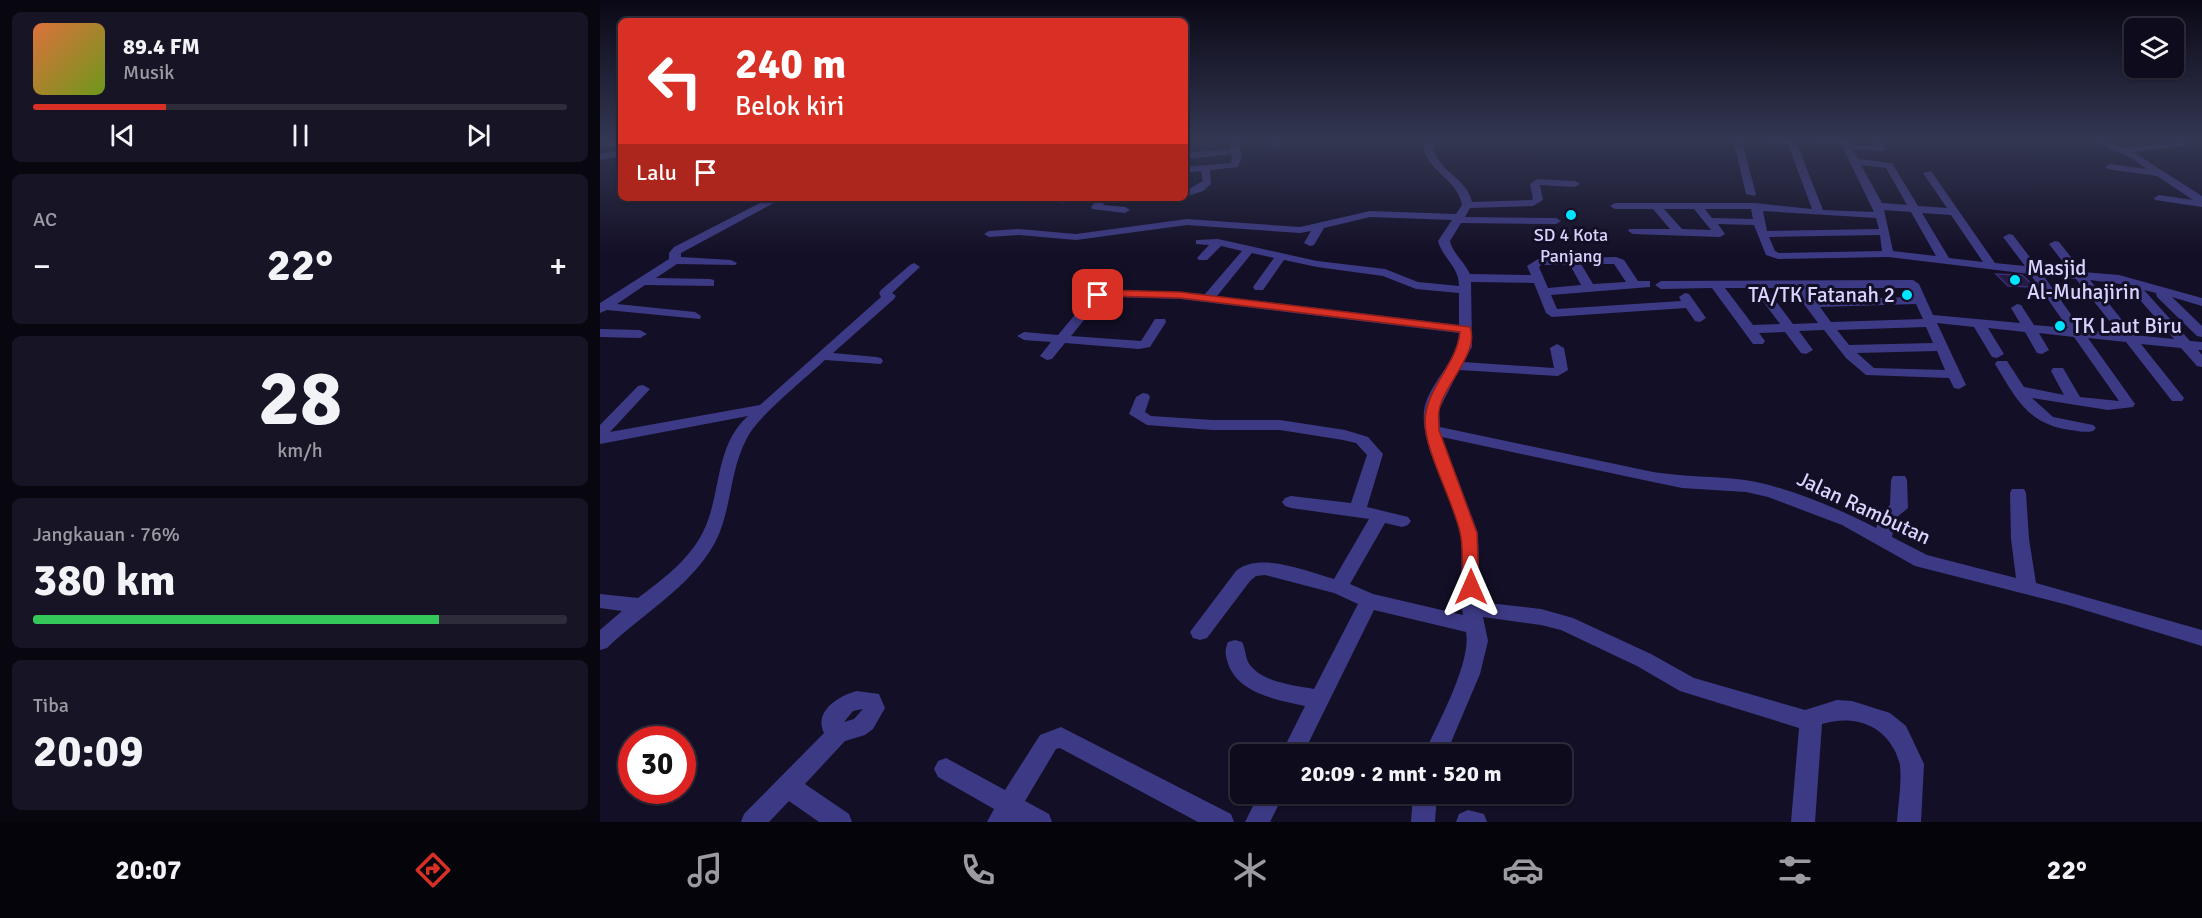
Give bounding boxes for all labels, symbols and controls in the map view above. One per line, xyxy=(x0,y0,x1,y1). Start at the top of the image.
map controls xyxy=(2124,18,2184,78)
button: layers xyxy=(2124,18,2184,78)
text: 89.4 FM xyxy=(123,33,200,60)
text: 240 m xyxy=(735,39,846,90)
icon: left xyxy=(636,42,714,120)
text: Musik xyxy=(123,60,174,85)
text: Belok kiri xyxy=(735,90,844,123)
icon: previous xyxy=(106,119,139,152)
icon: pause xyxy=(284,119,317,152)
icon: next xyxy=(462,119,495,152)
icon: arrive xyxy=(689,156,722,189)
text: Lalu xyxy=(636,159,677,186)
text: AC xyxy=(33,207,57,232)
marker: SD 4 Kota Panjang xyxy=(1564,208,1578,222)
place label: SD 4 Kota Panjang xyxy=(1534,224,1608,267)
text: 22° xyxy=(267,238,333,293)
text: − xyxy=(33,246,51,287)
text: + xyxy=(549,246,567,287)
place label: Masjid Al-Muhajirin xyxy=(2027,255,2140,305)
pin xyxy=(1072,269,1123,320)
marker: Masjid Al-Muhajirin xyxy=(2008,273,2022,287)
icon: arrive xyxy=(1081,278,1114,311)
place label: TA/TK Fatanah 2 xyxy=(1748,282,1895,308)
marker: TA/TK Fatanah 2 xyxy=(1900,288,1914,302)
place label: TK Laut Biru xyxy=(2072,313,2182,339)
marker: TK Laut Biru xyxy=(2053,319,2067,333)
text: 28 xyxy=(258,351,342,447)
text: km/h xyxy=(277,438,323,463)
street label: Jalan Rambutan xyxy=(1793,466,1935,550)
text: Jangkauan · 76% xyxy=(33,522,180,547)
text: 380 km xyxy=(33,553,176,608)
position arrow xyxy=(1439,555,1503,619)
text: Tiba xyxy=(33,693,69,718)
text: 20:09 xyxy=(33,724,143,779)
speed limit sign: 30 xyxy=(618,726,696,804)
text: 20:09 · 2 mnt · 520 m xyxy=(1301,760,1501,787)
icon: directions xyxy=(412,849,454,891)
icon: music xyxy=(684,849,726,891)
icon: phone xyxy=(957,849,999,891)
icon: climate xyxy=(1229,849,1271,891)
icon: car xyxy=(1502,849,1544,891)
icon: filters xyxy=(1774,849,1816,891)
text: 20:07 xyxy=(115,854,182,887)
text: 22° xyxy=(2047,854,2087,887)

